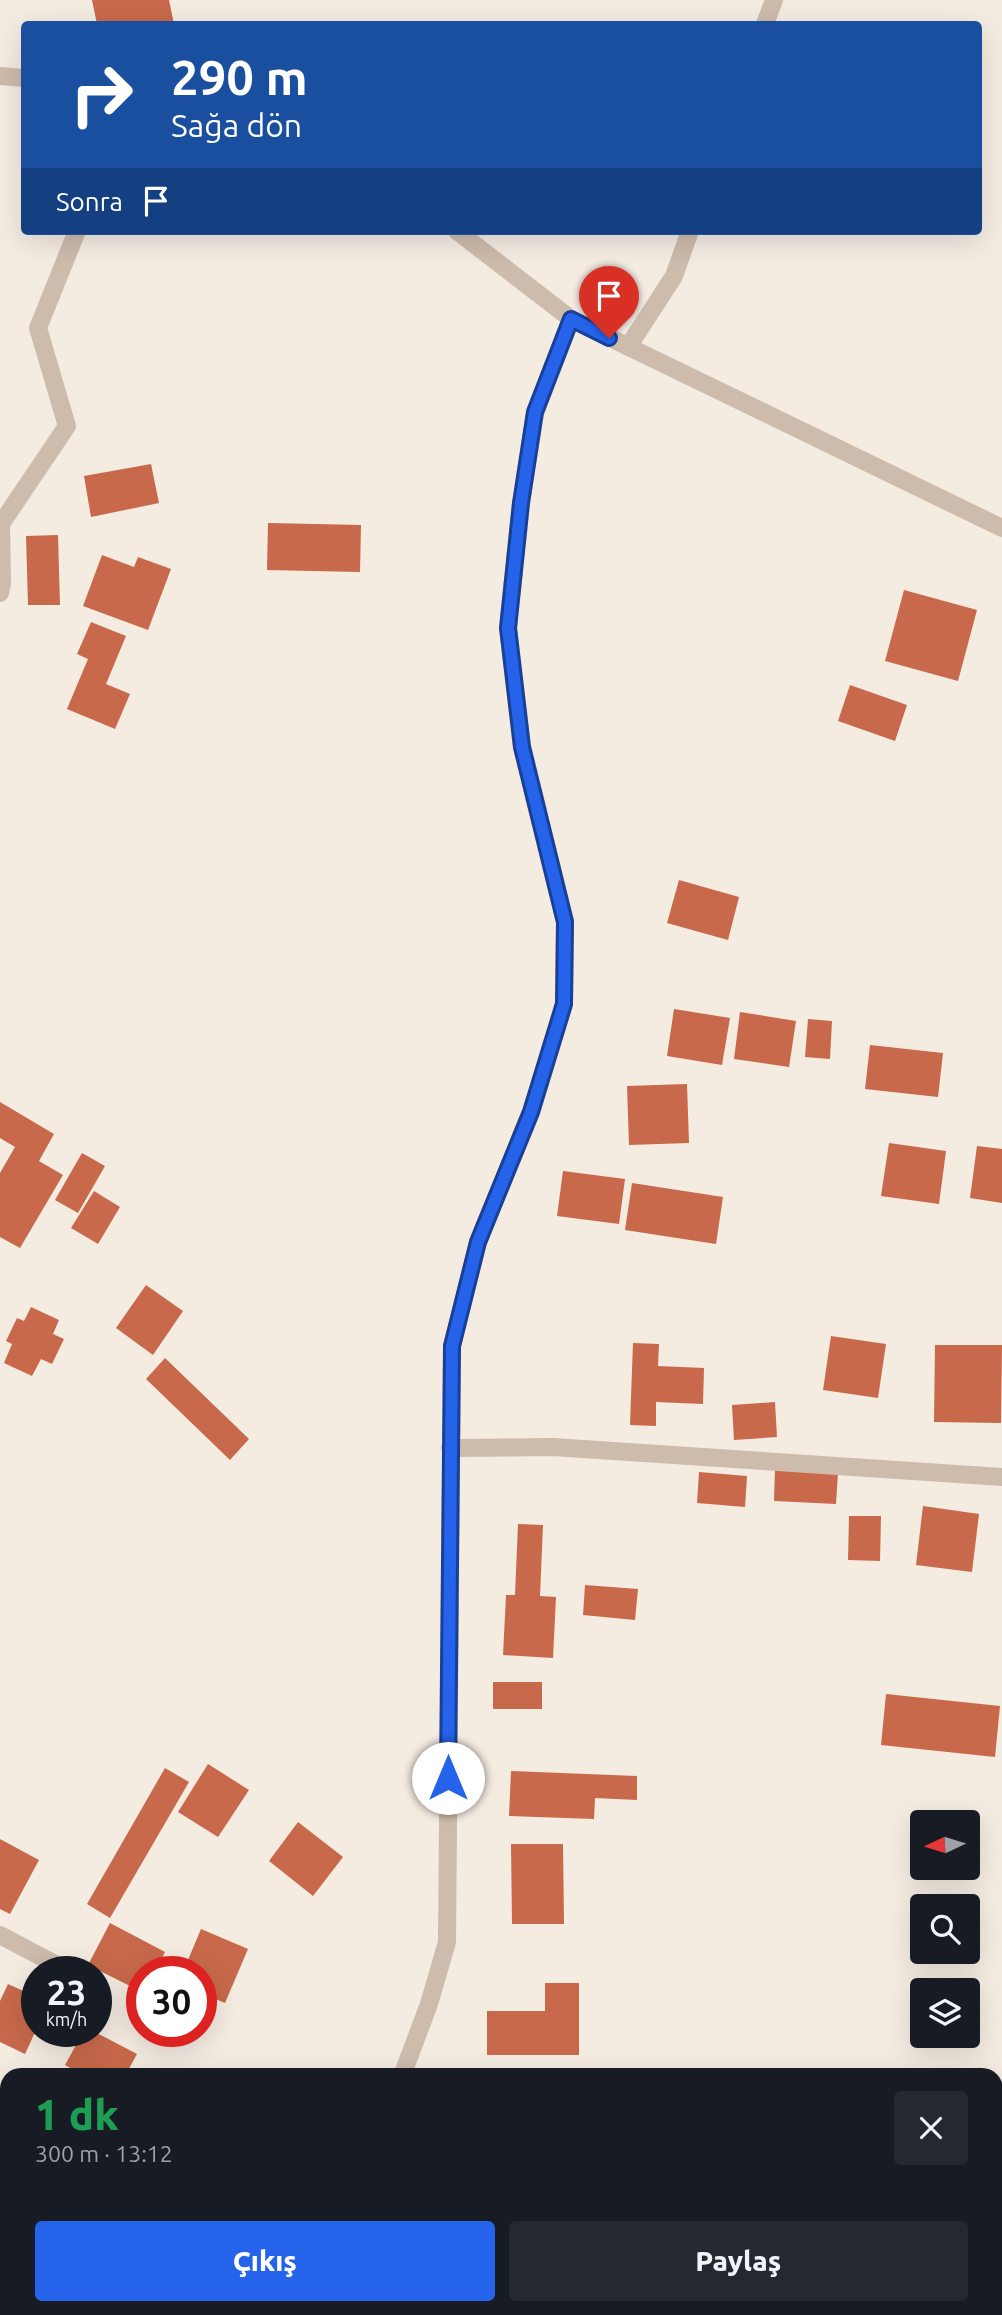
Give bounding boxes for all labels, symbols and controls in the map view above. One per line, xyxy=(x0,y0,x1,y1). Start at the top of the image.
icon: right xyxy=(56,49,147,140)
text: 290 m xyxy=(171,49,308,104)
text: Sağa dön xyxy=(171,107,302,143)
icon: arrive xyxy=(137,182,175,220)
text: Sonra xyxy=(56,187,123,216)
pin xyxy=(579,266,639,338)
icon: arrive xyxy=(590,277,628,315)
position arrow xyxy=(411,1741,485,1815)
north arrow xyxy=(910,1810,980,1880)
map controls xyxy=(910,1810,980,2048)
button: search xyxy=(910,1894,980,1964)
speed limit sign: 30 xyxy=(126,1956,217,2047)
text: 23 xyxy=(47,1972,86,2012)
button: layers xyxy=(910,1978,980,2048)
text: km/h xyxy=(46,2009,87,2029)
text: 1 dk xyxy=(35,2091,118,2138)
button: close xyxy=(894,2091,968,2165)
text: 300 m · 13:12 xyxy=(35,2141,173,2166)
button: Çıkış xyxy=(35,2221,495,2301)
button: Paylaş xyxy=(509,2221,968,2301)

